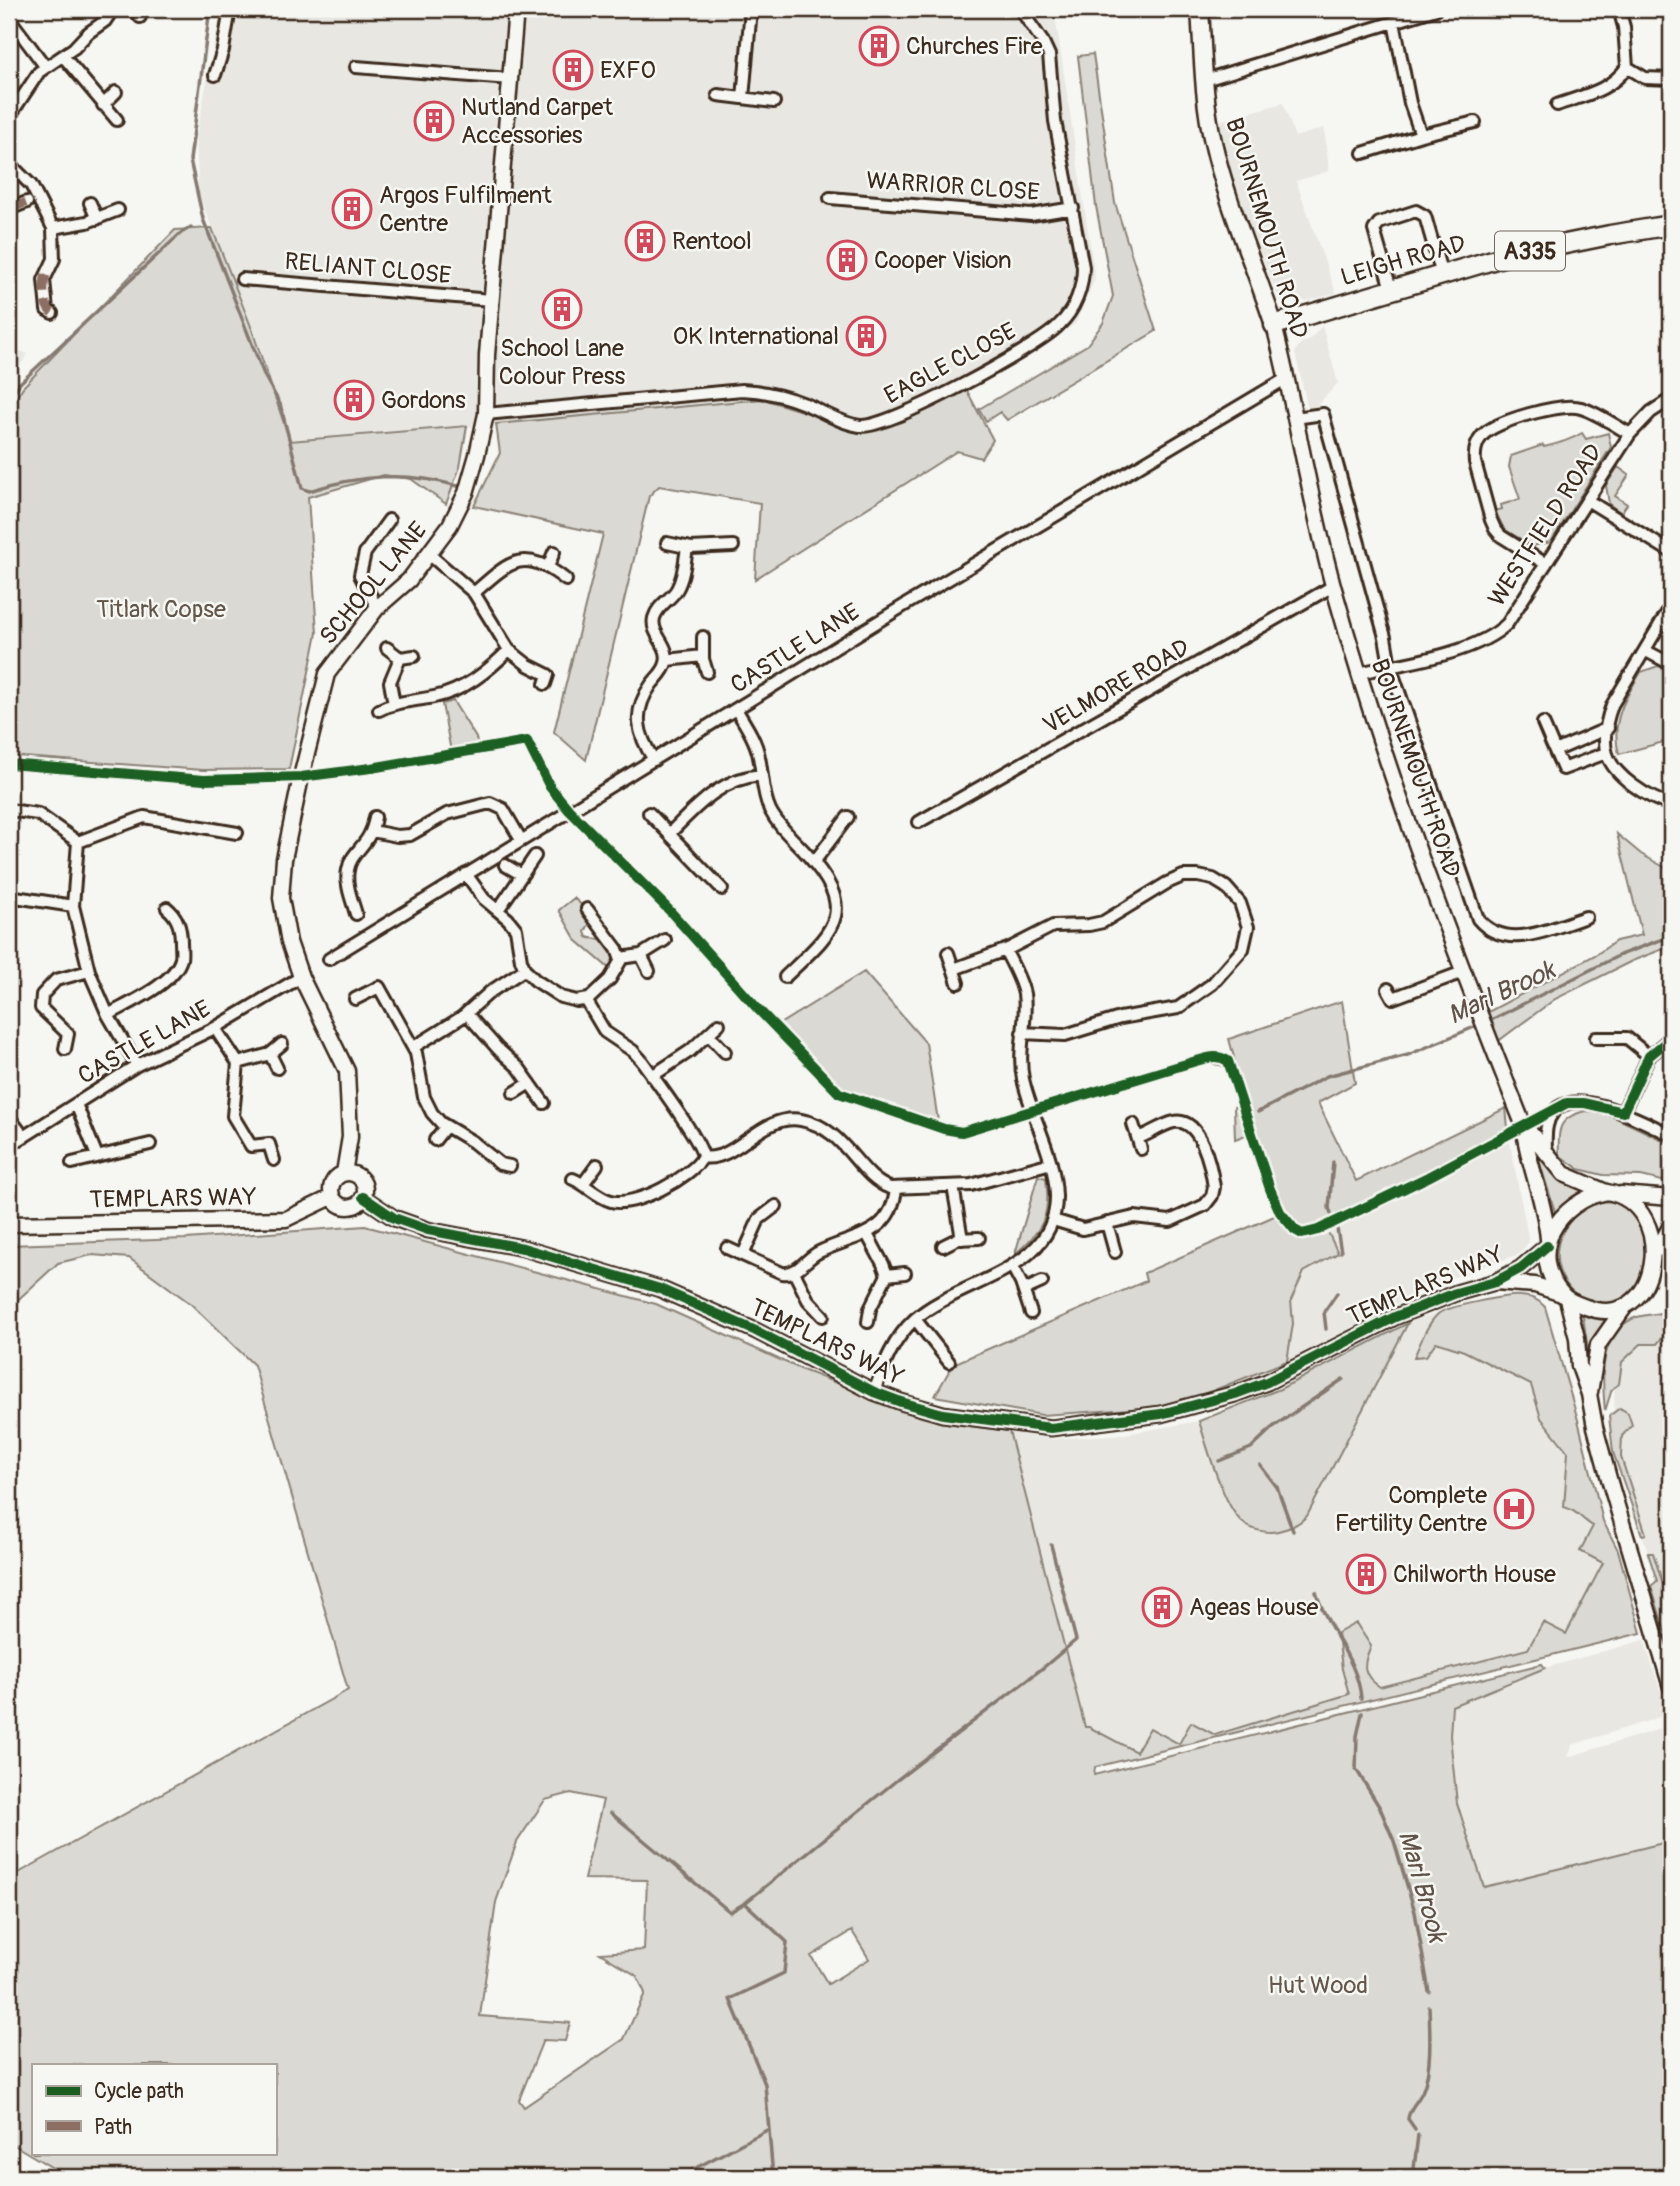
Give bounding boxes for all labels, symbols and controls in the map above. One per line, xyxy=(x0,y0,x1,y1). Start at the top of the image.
building icon: Churches Fire xyxy=(858,25,900,67)
place label: Churches Fire xyxy=(906,32,1043,61)
building icon: EXFO xyxy=(552,49,594,91)
place label: EXFO xyxy=(600,56,656,85)
place label: Nutland Carpet Accessories xyxy=(461,93,613,150)
building icon: Nutland Carpet Accessories xyxy=(413,100,455,142)
street label: BOURNEMOUTH ROAD xyxy=(1219,114,1314,342)
street label: WARRIOR CLOSE xyxy=(865,166,1041,207)
place label: Argos Fulfilment Centre xyxy=(379,181,552,238)
building icon: Argos Fulfilment Centre xyxy=(331,188,373,230)
building icon: Rentool xyxy=(624,220,666,262)
place label: Rentool xyxy=(672,227,752,256)
street label: LEIGH ROAD xyxy=(1337,229,1469,292)
road number: A335 xyxy=(1495,232,1565,270)
building icon: Cooper Vision xyxy=(826,239,868,281)
place label: Cooper Vision xyxy=(874,246,1012,275)
street label: RELIANT CLOSE xyxy=(283,247,452,290)
building icon: School Lane Colour Press xyxy=(541,288,583,330)
building icon: OK International xyxy=(845,315,887,357)
street label: EAGLE CLOSE xyxy=(879,317,1021,410)
place label: OK International xyxy=(673,322,839,351)
place label: School Lane Colour Press xyxy=(499,334,625,391)
building icon: Gordons xyxy=(333,379,375,421)
place label: Gordons xyxy=(381,386,466,415)
street label: WESTFIELD ROAD xyxy=(1482,439,1609,612)
street label: SCHOOL LANE xyxy=(314,516,433,650)
park label: Titlark Copse xyxy=(96,595,226,624)
street label: CASTLE LANE xyxy=(725,597,865,700)
street label: VELMORE ROAD xyxy=(1038,633,1195,740)
street label: BOURNEMOUTH ROAD xyxy=(1365,655,1467,881)
water label: Marl Brook xyxy=(1443,953,1562,1032)
street label: CASTLE LANE xyxy=(73,994,215,1091)
street label: TEMPLARS WAY xyxy=(89,1183,257,1214)
street label: TEMPLARS WAY xyxy=(1343,1239,1508,1331)
street label: TEMPLARS WAY xyxy=(745,1293,908,1392)
place label: Complete Fertility Centre xyxy=(1335,1481,1487,1538)
hospital icon: Complete Fertility Centre xyxy=(1493,1488,1535,1530)
building icon: Chilworth House xyxy=(1345,1553,1387,1595)
place label: Chilworth House xyxy=(1393,1560,1556,1589)
building icon: Ageas House xyxy=(1141,1586,1183,1628)
place label: Ageas House xyxy=(1189,1593,1318,1622)
water label: Marl Brook xyxy=(1391,1827,1454,1948)
park label: Hut Wood xyxy=(1268,1971,1368,2000)
legend xyxy=(32,2064,276,2154)
text: Cycle path xyxy=(94,2078,184,2105)
text: Path xyxy=(94,2114,132,2141)

